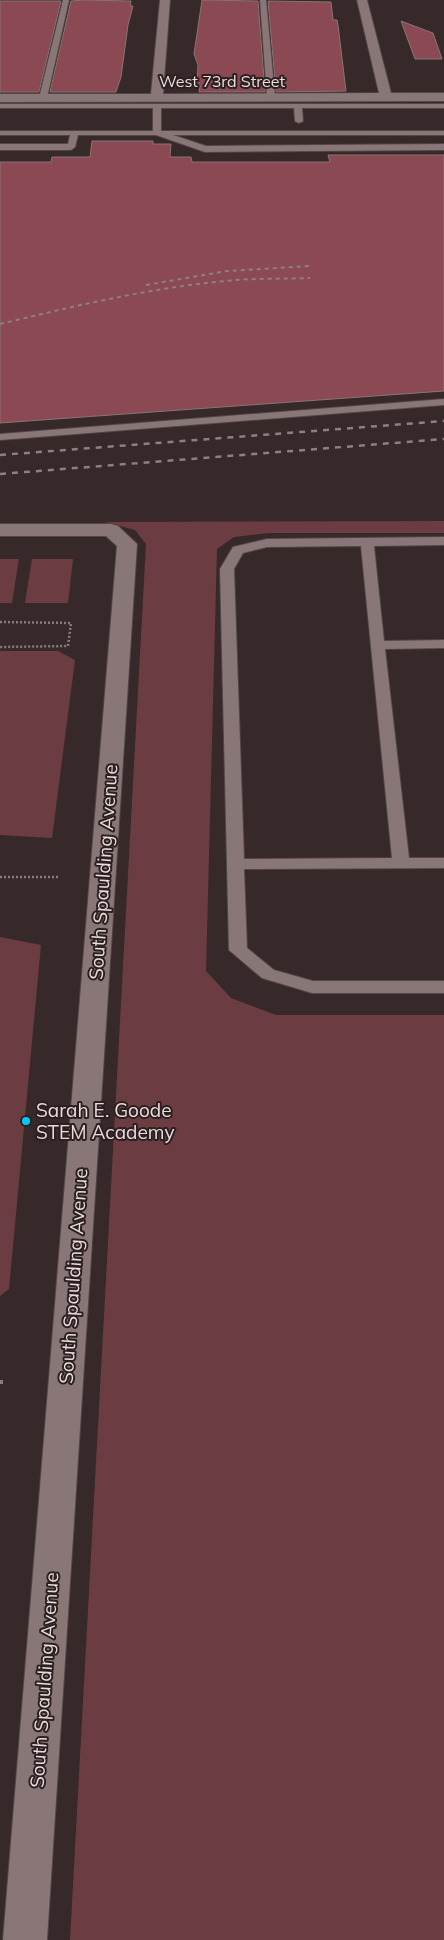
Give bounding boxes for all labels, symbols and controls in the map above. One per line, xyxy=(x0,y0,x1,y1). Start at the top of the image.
street label: West 73rd Street xyxy=(159,71,285,91)
street label: South Spaulding Avenue xyxy=(83,763,123,981)
place label: Sarah E. Goode STEM Academy xyxy=(36,1098,174,1144)
marker: Sarah E. Goode STEM Academy xyxy=(20,1115,32,1127)
street label: South Spaulding Avenue xyxy=(53,1167,93,1385)
street label: South Spaulding Avenue xyxy=(24,1571,64,1789)

